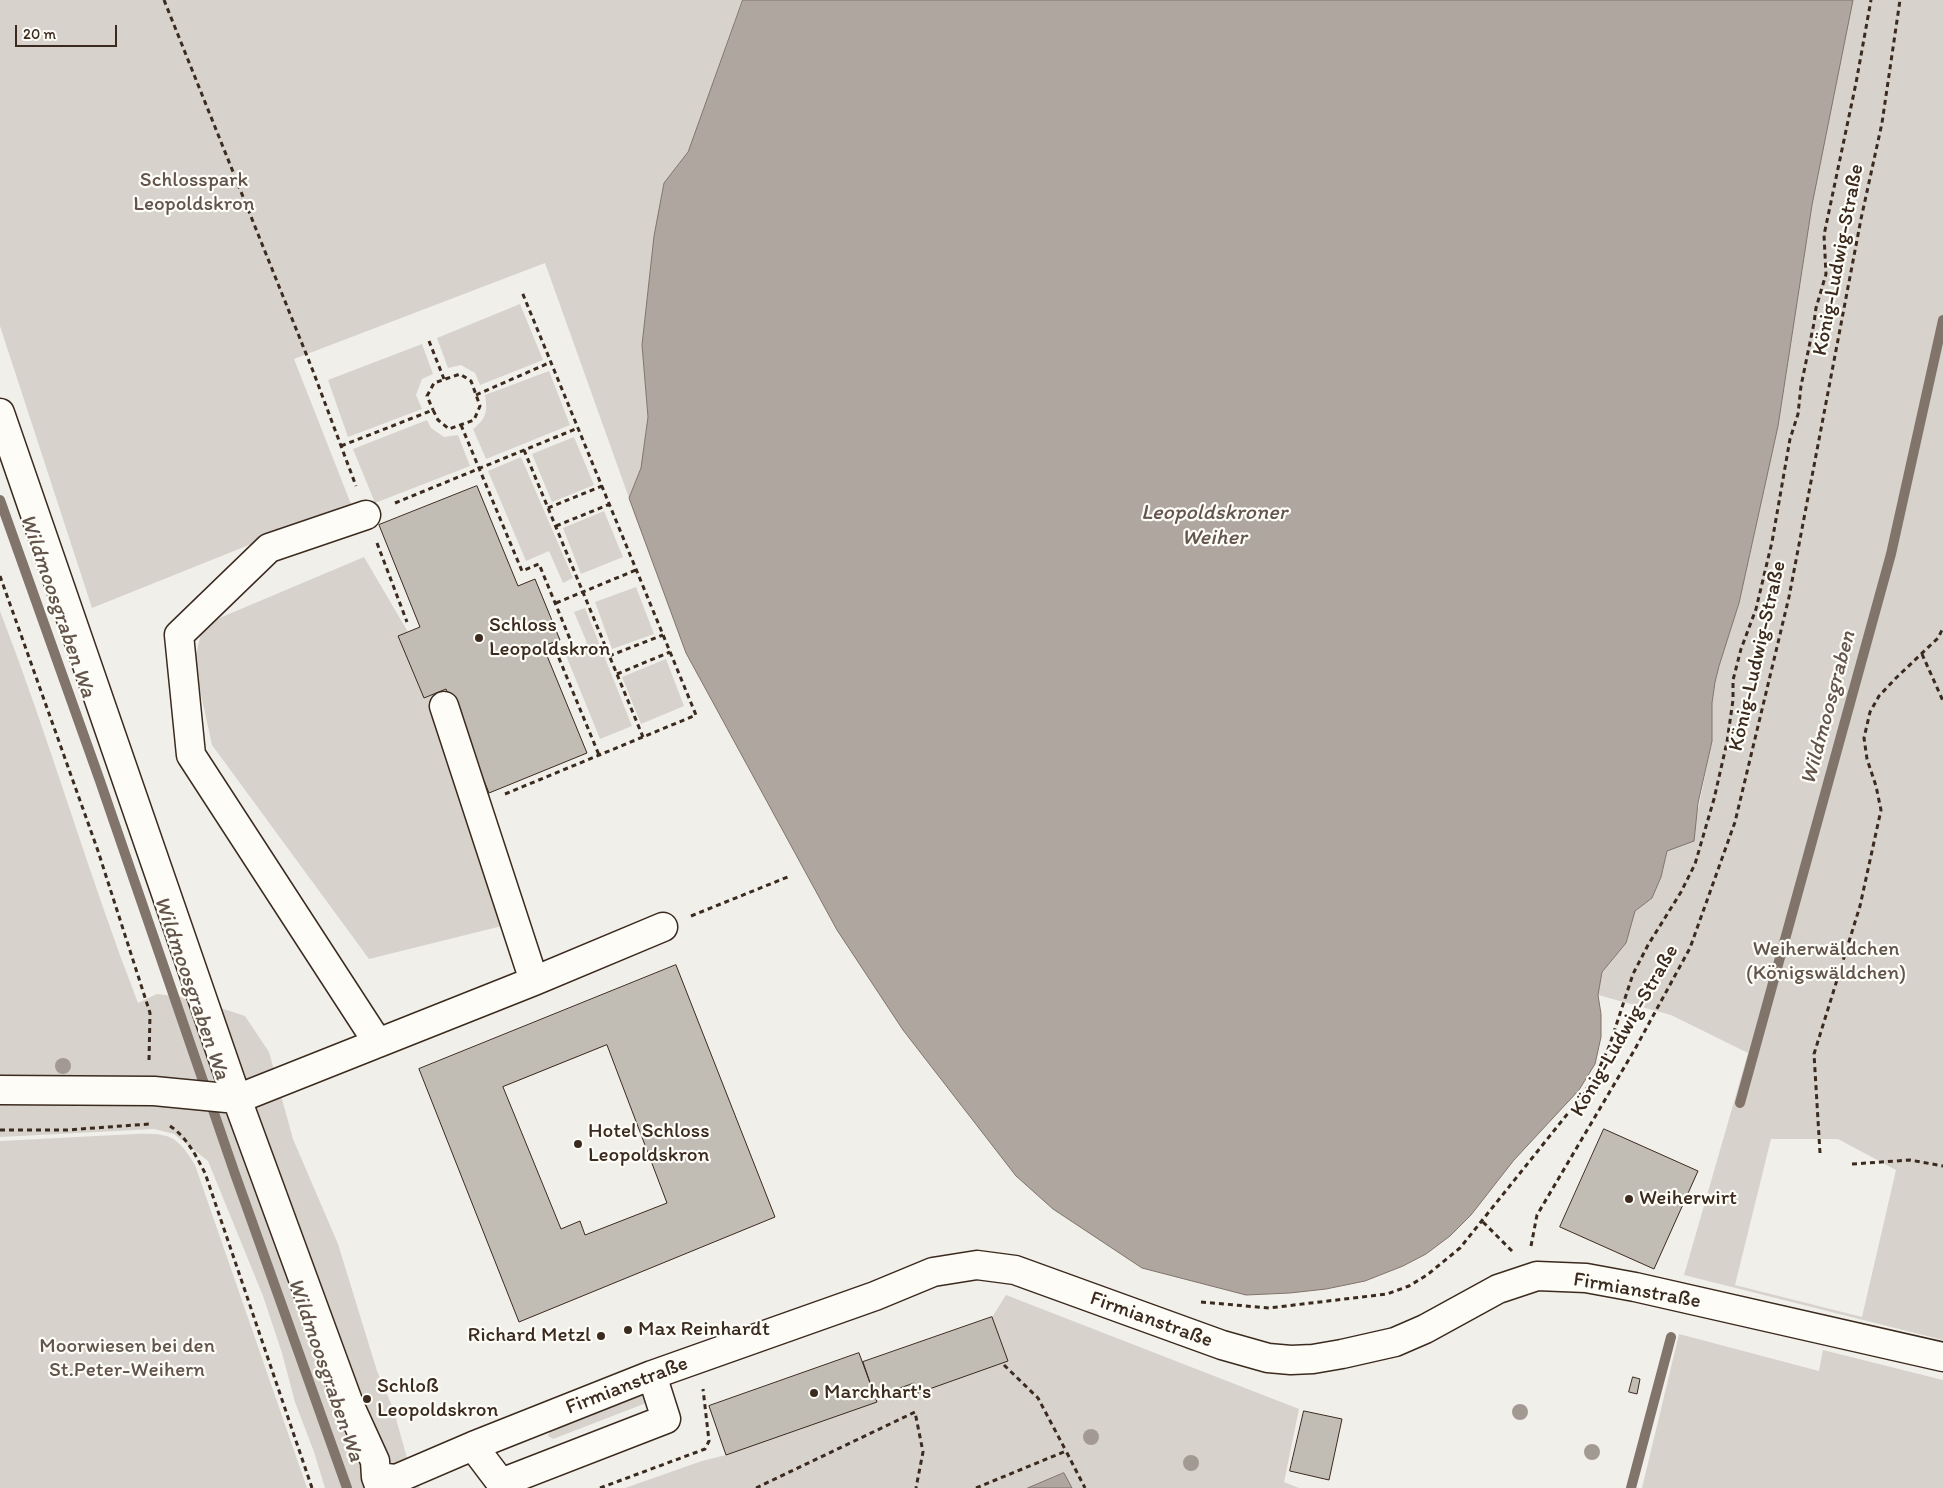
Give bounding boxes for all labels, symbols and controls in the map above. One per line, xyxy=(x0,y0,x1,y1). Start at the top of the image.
scale bar xyxy=(18,15,120,47)
text: 20 m xyxy=(23,25,56,43)
street label: König-Ludwig-Straße xyxy=(1808,162,1870,358)
park label: Schlosspark Leopoldskron xyxy=(133,168,255,218)
water label: Leopoldskroner Weiher xyxy=(1141,500,1287,552)
water label: Wildmoosgraben Wa xyxy=(13,511,101,701)
street label: König-Ludwig-Straße xyxy=(1724,558,1792,754)
place label: Schloss Leopoldskron xyxy=(489,613,610,663)
water label: Wildmoosgraben xyxy=(1796,628,1862,788)
marker: Schloss Leopoldskron xyxy=(473,632,485,644)
water label: Wildmoosgraben Wa xyxy=(147,893,235,1083)
park label: Weiherwäldchen (Königswäldchen) xyxy=(1746,937,1906,987)
street label: König-Ludwig-Straße xyxy=(1565,941,1685,1121)
place label: Hotel Schloss Leopoldskron xyxy=(588,1119,709,1169)
marker: Hotel Schloss Leopoldskron xyxy=(572,1138,584,1150)
place label: Weiherwirt xyxy=(1639,1186,1737,1212)
marker: Weiherwirt xyxy=(1623,1193,1635,1205)
street label: Firmianstraße xyxy=(1571,1267,1703,1315)
water label: Wildmoosgraben Wa xyxy=(281,1275,369,1465)
street label: Firmianstraße xyxy=(1086,1286,1216,1354)
place label: Max Reinhardt xyxy=(638,1317,770,1343)
place label: Richard Metzl xyxy=(467,1323,591,1349)
marker: Max Reinhardt xyxy=(622,1324,634,1336)
marker: Richard Metzl xyxy=(595,1330,607,1342)
park label: Moorwiesen bei den St.Peter-Weihern xyxy=(39,1334,215,1384)
street label: Firmianstraße xyxy=(562,1351,692,1421)
place label: Schloß Leopoldskron xyxy=(377,1374,498,1424)
place label: Marchhart's xyxy=(824,1380,931,1406)
marker: Marchhart's xyxy=(808,1387,820,1399)
marker: Schloß Leopoldskron xyxy=(361,1393,373,1405)

